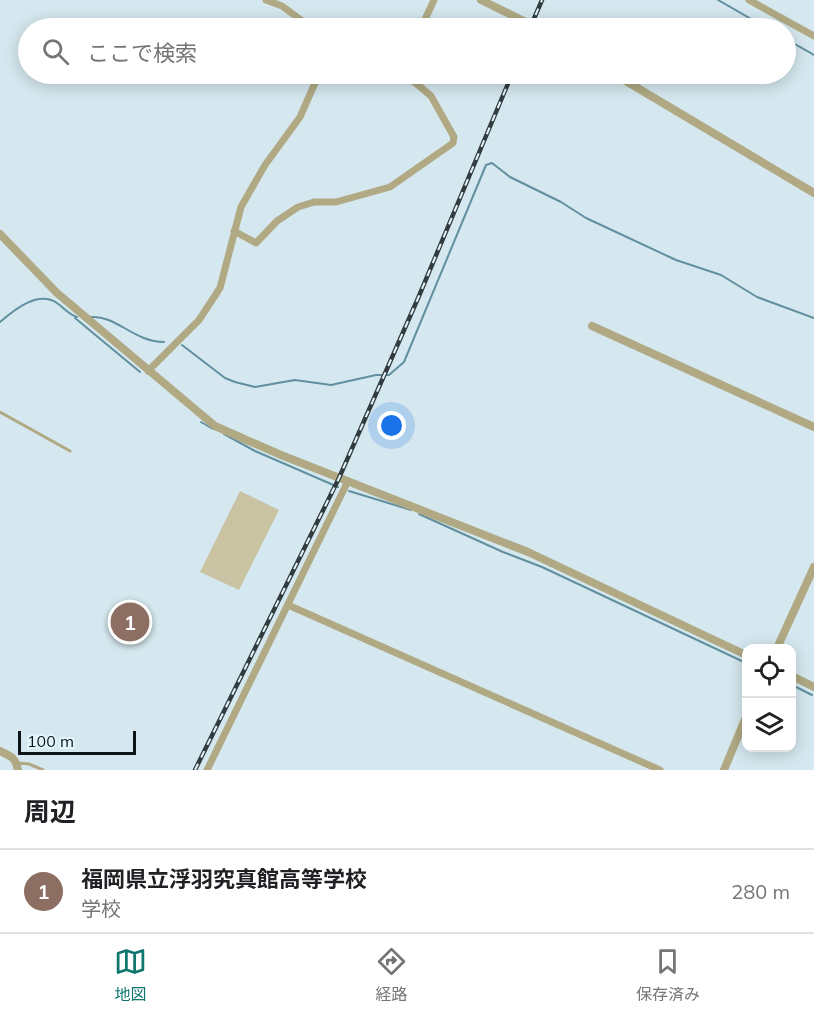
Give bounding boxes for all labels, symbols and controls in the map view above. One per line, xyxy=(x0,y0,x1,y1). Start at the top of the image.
search box xyxy=(18,18,796,84)
icon: search xyxy=(39,35,72,68)
text: ここで検索 xyxy=(87,39,197,67)
your location xyxy=(377,411,406,440)
pin: 1 xyxy=(110,600,150,644)
map controls xyxy=(742,644,796,752)
button: locate xyxy=(742,644,796,698)
button: layers xyxy=(742,698,796,752)
scale bar xyxy=(18,728,136,756)
text: 100 m xyxy=(27,731,74,751)
text: 周辺 xyxy=(24,795,76,828)
text: 福岡県立浮羽究真館高等学校 xyxy=(81,865,367,893)
text: 1 xyxy=(38,879,50,904)
text: 280 m xyxy=(731,879,790,904)
text: 学校 xyxy=(81,896,121,921)
tab: 地図 xyxy=(114,945,147,1005)
tab: 経路 xyxy=(375,945,408,1005)
tab: 保存済み xyxy=(636,945,700,1005)

